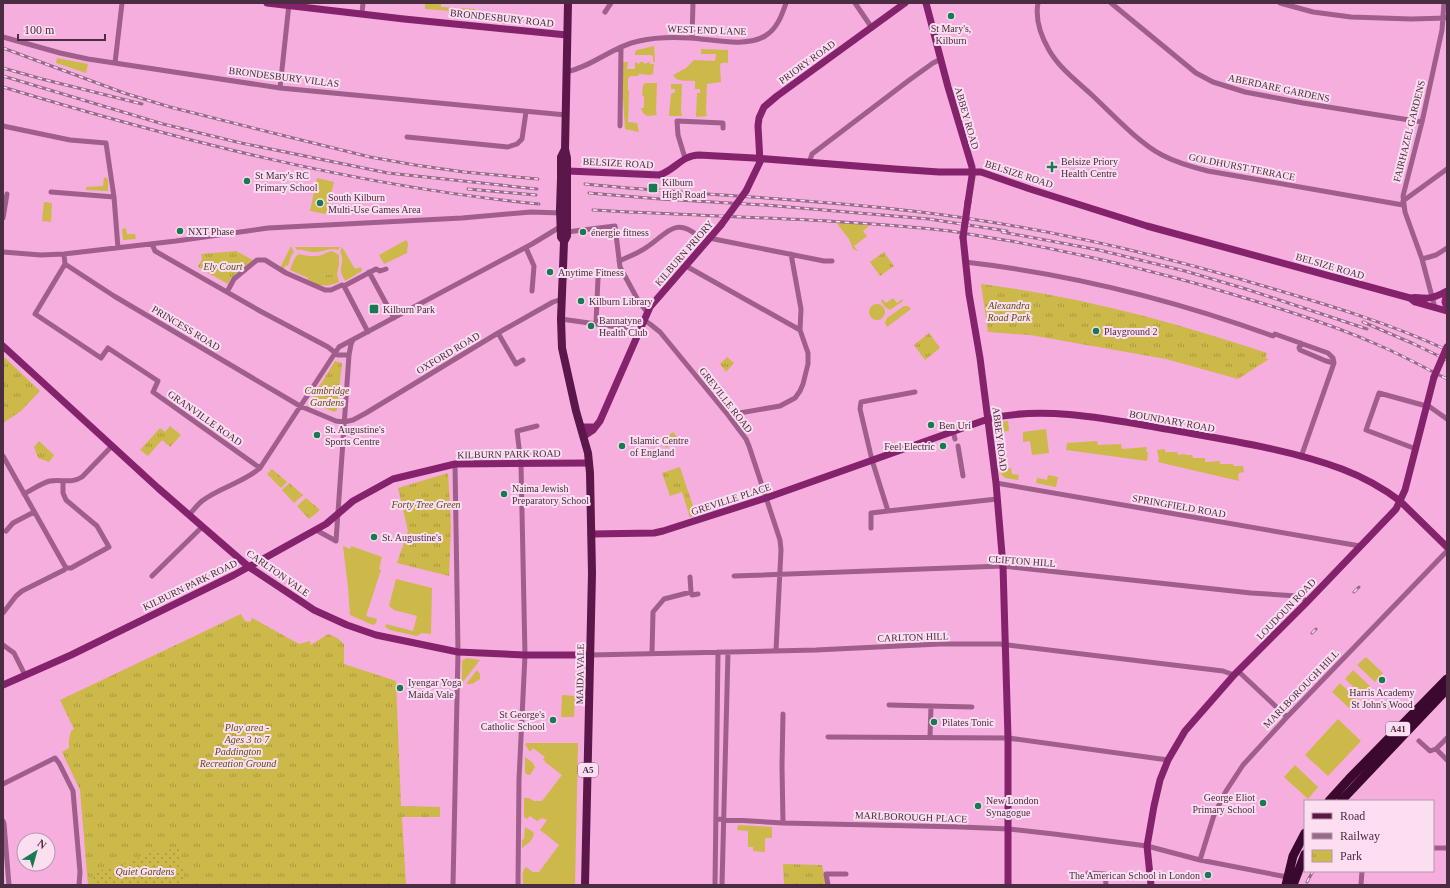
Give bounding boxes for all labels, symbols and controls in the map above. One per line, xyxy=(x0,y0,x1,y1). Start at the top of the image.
street label: BRONDESBURY ROAD xyxy=(450,7,554,29)
marker: St Mary's, Kilburn xyxy=(946,11,956,21)
scale bar xyxy=(18,16,105,42)
text: 100 m xyxy=(24,23,55,37)
street label: WEST END LANE xyxy=(667,23,747,37)
place label: St Mary's, Kilburn xyxy=(931,23,971,46)
street label: PRIORY ROAD xyxy=(777,38,837,86)
street label: BRONDESBURY VILLAS xyxy=(228,65,340,89)
street label: ABERDARE GARDENS xyxy=(1227,72,1331,104)
street label: FAIRHAZEL GARDENS xyxy=(1391,79,1427,183)
street label: ABBEY ROAD xyxy=(953,86,981,150)
street label: GOLDHURST TERRACE xyxy=(1188,151,1296,183)
street label: BELSIZE ROAD xyxy=(582,156,654,170)
place label: Belsize Priory Health Centre xyxy=(1061,156,1118,179)
street label: BELSIZE ROAD xyxy=(984,158,1054,190)
marker: Belsize Priory Health Centre xyxy=(1046,161,1058,173)
place label: St Mary's RC Primary School xyxy=(255,170,318,193)
marker: St Mary's RC Primary School xyxy=(242,176,252,186)
place label: Kilburn High Road xyxy=(662,177,706,200)
marker: Kilburn High Road xyxy=(647,182,659,194)
place label: South Kilburn Multi-Use Games Area xyxy=(328,192,421,215)
marker: South Kilburn Multi-Use Games Area xyxy=(315,198,325,208)
street label: KILBURN PRIORY xyxy=(653,218,715,288)
marker: NXT Phase xyxy=(175,226,185,236)
place label: NXT Phase xyxy=(188,226,235,237)
marker: énergie fitness xyxy=(578,227,588,237)
place label: énergie fitness xyxy=(591,227,649,238)
street label: BELSIZE ROAD xyxy=(1294,251,1366,281)
park label: Ely Court xyxy=(202,261,243,272)
marker: Anytime Fitness xyxy=(545,267,555,277)
place label: Anytime Fitness xyxy=(558,267,624,278)
marker: Kilburn Library xyxy=(576,296,586,306)
place label: Kilburn Library xyxy=(589,296,653,307)
park label: Alexandra Road Park xyxy=(986,300,1031,323)
street label: PRINCESS ROAD xyxy=(150,303,222,353)
marker: Kilburn Park xyxy=(368,303,380,315)
place label: Kilburn Park xyxy=(383,304,435,315)
place label: Bannatyne Health Club xyxy=(599,315,648,338)
marker: Bannatyne Health Club xyxy=(586,321,596,331)
marker: Playground 2 xyxy=(1091,326,1101,336)
place label: Playground 2 xyxy=(1104,326,1158,337)
street label: OXFORD ROAD xyxy=(414,330,482,376)
street label: GREVILLE ROAD xyxy=(697,365,755,435)
park label: Cambridge Gardens xyxy=(305,385,350,408)
street label: GRANVILLE ROAD xyxy=(166,388,244,448)
street label: ABBEY ROAD xyxy=(991,406,1009,472)
street label: BOUNDARY ROAD xyxy=(1128,408,1216,434)
marker: Ben Uri xyxy=(926,420,936,430)
place label: Ben Uri xyxy=(939,420,971,431)
place label: St. Augustine's Sports Centre xyxy=(325,424,385,447)
marker: St. Augustine's Sports Centre xyxy=(312,430,322,440)
place label: Islamic Centre of England xyxy=(630,435,689,458)
marker: Islamic Centre of England xyxy=(617,441,627,451)
place label: Feel Electric xyxy=(884,441,936,452)
marker: Feel Electric xyxy=(938,441,948,451)
street label: KILBURN PARK ROAD xyxy=(457,448,561,460)
street label: GREVILLE PLACE xyxy=(690,481,772,517)
place label: Naima Jewish Preparatory School xyxy=(512,483,589,506)
marker: Naima Jewish Preparatory School xyxy=(499,489,509,499)
street label: SPRINGFIELD ROAD xyxy=(1131,492,1227,520)
park label: Forty Tree Green xyxy=(390,499,461,510)
marker: St. Augustine's xyxy=(369,532,379,542)
place label: St. Augustine's xyxy=(382,532,442,543)
street label: CARLTON VALE xyxy=(245,547,311,599)
street label: CLIFTON HILL xyxy=(988,553,1056,569)
street label: KILBURN PARK ROAD xyxy=(141,557,239,613)
street label: LOUDOUN ROAD xyxy=(1254,576,1318,642)
street label: CARLTON HILL xyxy=(877,630,949,644)
street label: MAIDA VALE xyxy=(574,643,586,705)
street label: MARLBOROUGH HILL xyxy=(1261,648,1341,730)
marker: Harris Academy St John's Wood xyxy=(1377,675,1387,685)
place label: Iyengar Yoga Maida Vale xyxy=(408,677,462,700)
marker: Iyengar Yoga Maida Vale xyxy=(395,683,405,693)
place label: Harris Academy St John's Wood xyxy=(1349,687,1415,710)
place label: St George's Catholic School xyxy=(481,709,545,732)
marker: St George's Catholic School xyxy=(548,715,558,725)
marker: Pilates Tonic xyxy=(929,717,939,727)
place label: Pilates Tonic xyxy=(942,717,994,728)
park label: Play area - Ages 3 to 7 xyxy=(224,722,270,745)
road number: A41 xyxy=(1386,722,1410,736)
park label: Paddington Recreation Ground xyxy=(199,746,277,769)
road number: A5 xyxy=(578,763,598,777)
place label: George Eliot Primary School xyxy=(1193,792,1255,815)
place label: New London Synagogue xyxy=(986,795,1039,818)
marker: George Eliot Primary School xyxy=(1258,798,1268,808)
legend xyxy=(1304,800,1434,872)
marker: New London Synagogue xyxy=(973,801,983,811)
text: Road xyxy=(1340,809,1365,823)
street label: MARLBOROUGH PLACE xyxy=(855,810,967,824)
text: Railway xyxy=(1340,829,1380,843)
north arrow xyxy=(16,832,56,872)
text: N xyxy=(35,837,49,851)
text: Park xyxy=(1340,849,1362,863)
park label: Quiet Gardens xyxy=(116,866,174,877)
place label: The American School in London xyxy=(1069,870,1200,881)
marker: The American School in London xyxy=(1203,870,1213,880)

